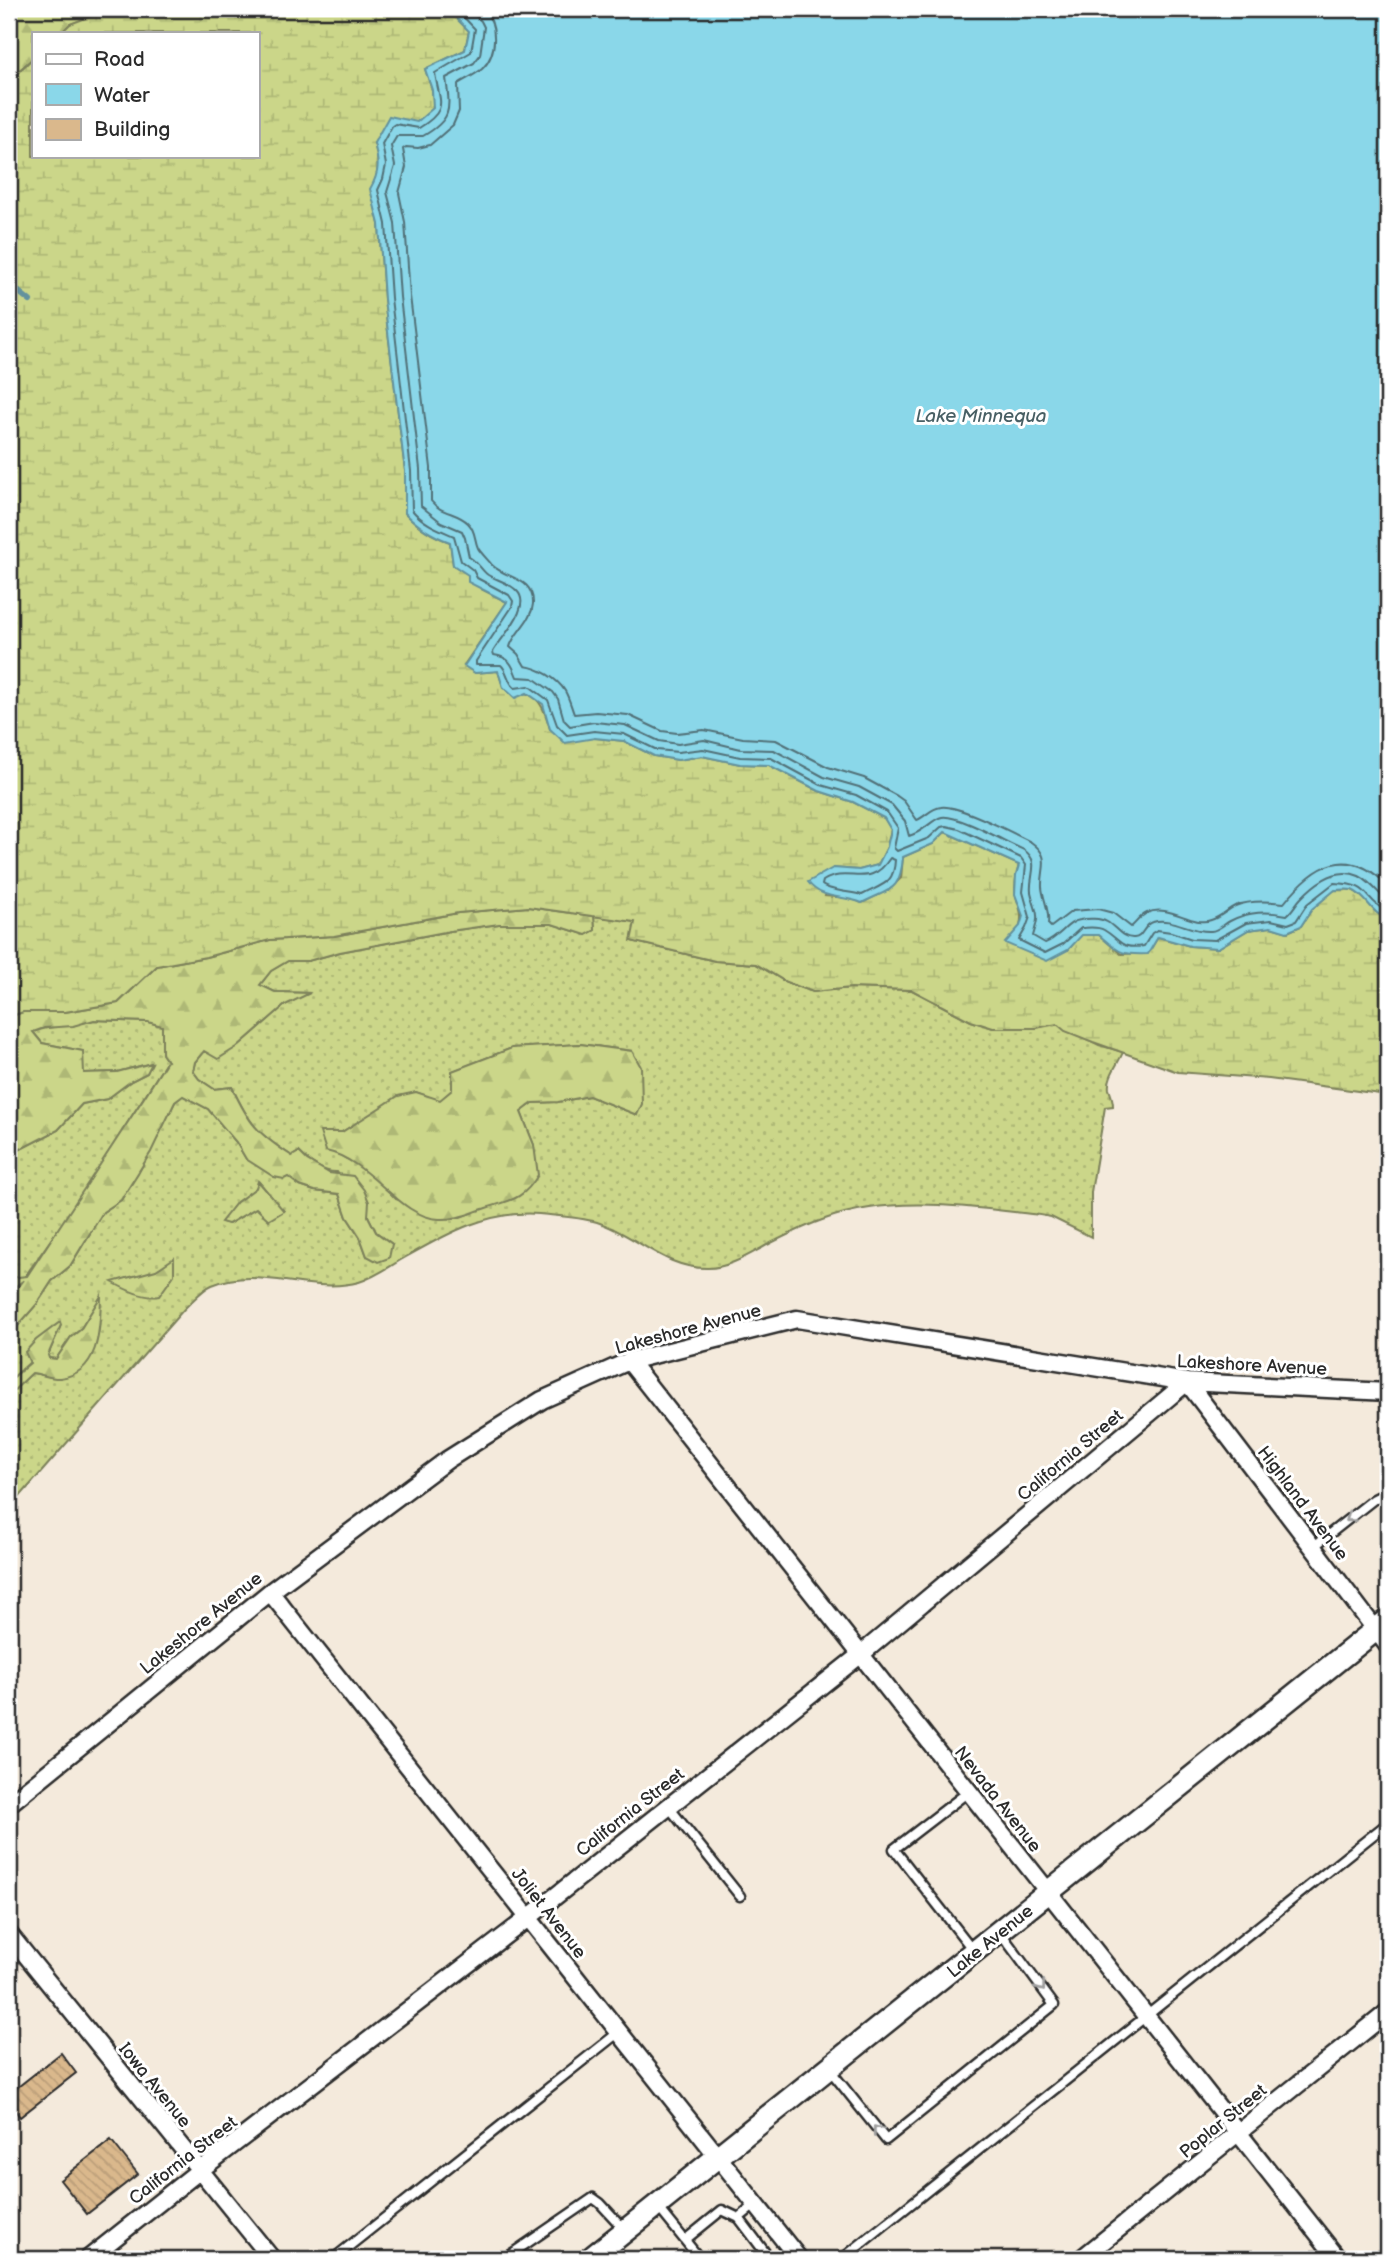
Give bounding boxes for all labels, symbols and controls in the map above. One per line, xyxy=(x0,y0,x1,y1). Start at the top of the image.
legend xyxy=(32,32,259,158)
text: Road xyxy=(94,47,145,72)
text: Water xyxy=(94,83,150,108)
text: Building xyxy=(94,117,170,142)
water label: Lake Minnequa xyxy=(915,405,1047,428)
street label: Lakeshore Avenue xyxy=(613,1300,764,1359)
street label: Lakeshore Avenue xyxy=(1176,1351,1328,1380)
street label: California Street xyxy=(1013,1405,1128,1506)
street label: Highland Avenue xyxy=(1253,1442,1353,1565)
one-way arrow xyxy=(1345,1510,1358,1522)
street label: Lakeshore Avenue xyxy=(136,1568,267,1679)
street label: Nevada Avenue xyxy=(950,1742,1046,1857)
street label: California Street xyxy=(572,1763,689,1861)
street label: Joliet Avenue xyxy=(507,1864,591,1963)
street label: Lake Avenue xyxy=(943,1900,1038,1982)
one-way arrow xyxy=(1032,1979,1045,1992)
street label: Iowa Avenue xyxy=(114,2039,195,2132)
street label: Poplar Street xyxy=(1176,2080,1271,2163)
street label: California Street xyxy=(125,2111,242,2209)
one-way arrow xyxy=(873,2125,886,2137)

